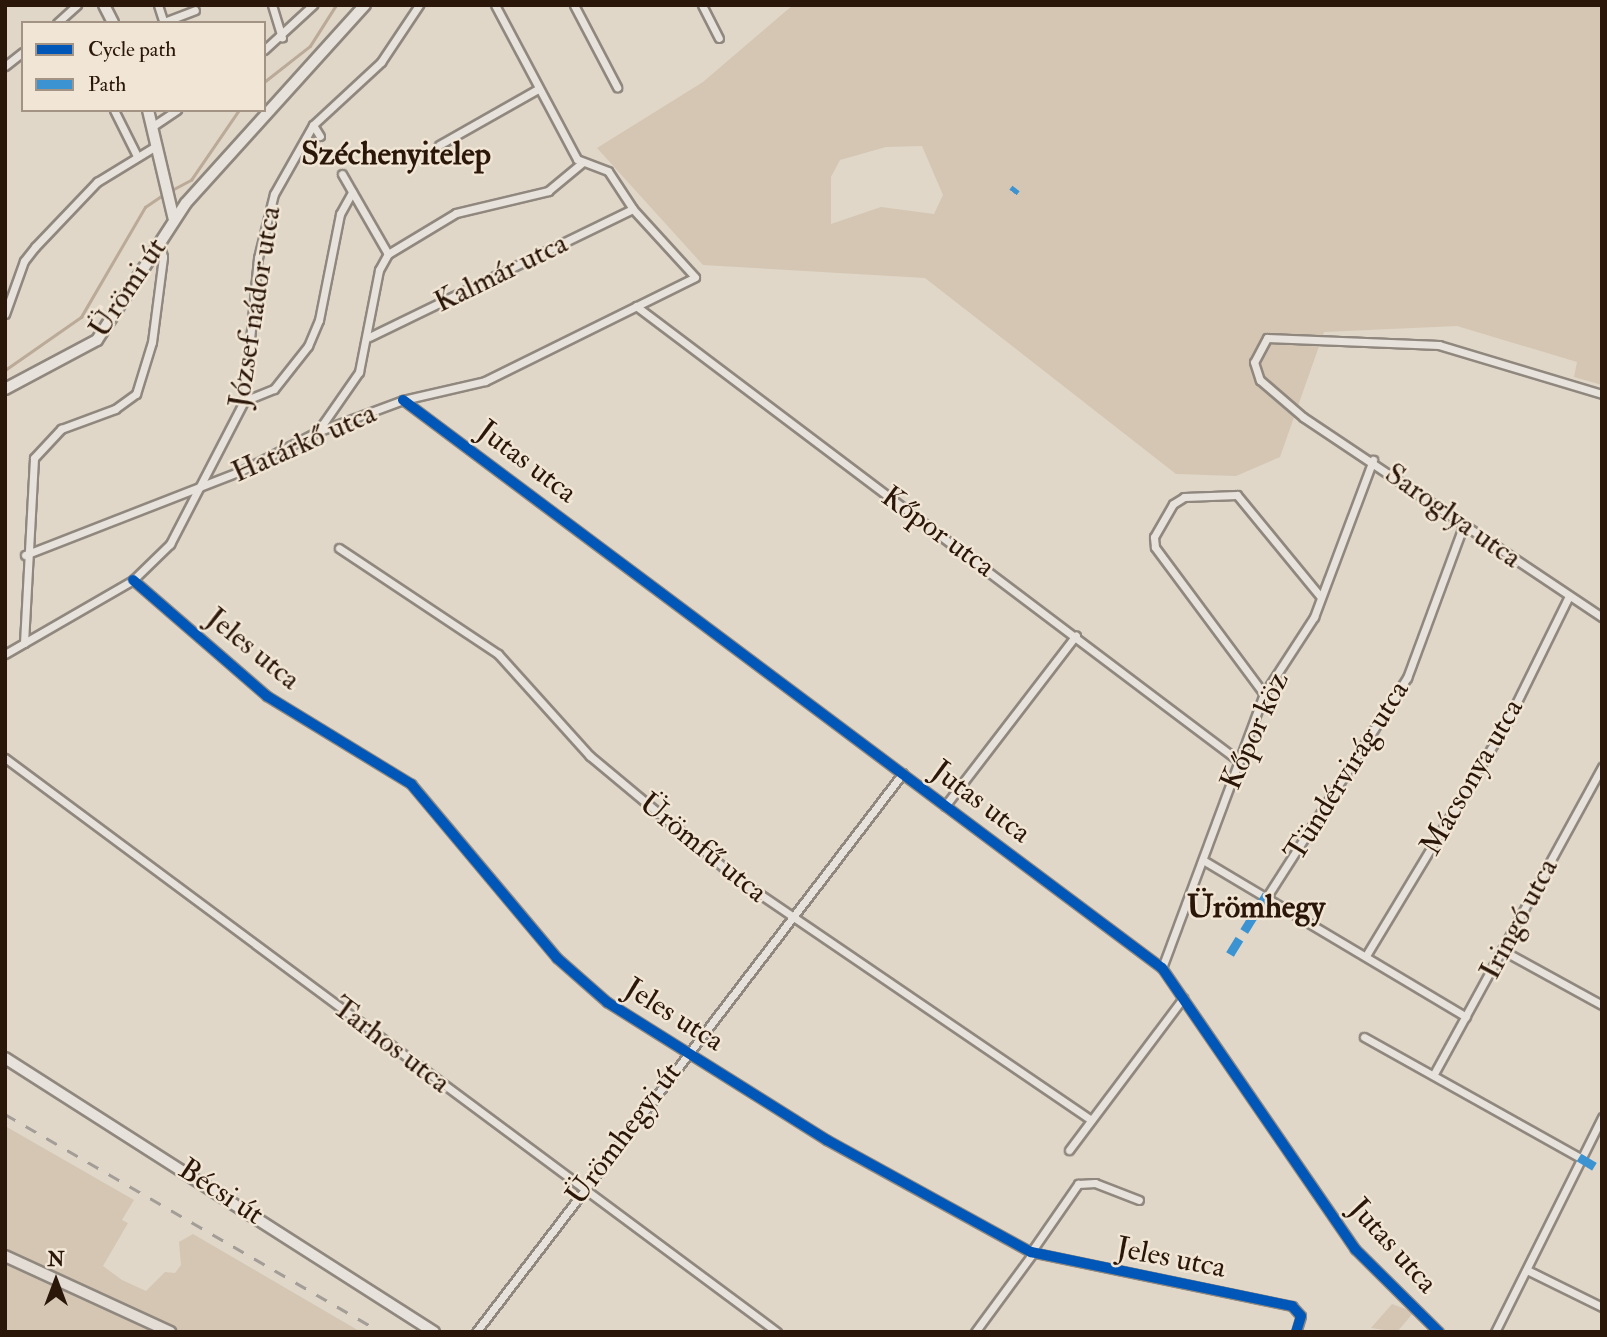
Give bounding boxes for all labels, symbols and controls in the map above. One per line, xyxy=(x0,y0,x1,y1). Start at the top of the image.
legend xyxy=(21,21,266,112)
text: Cycle path xyxy=(88,36,176,63)
text: Path xyxy=(88,71,126,98)
district label: Széchenyitelep xyxy=(301,135,491,173)
street label: József nádor utca xyxy=(221,204,289,410)
street label: Kalmár utca xyxy=(429,225,573,321)
street label: Ürömi út xyxy=(82,231,174,345)
street label: Határkő utca xyxy=(226,395,382,491)
street label: Jutas utca xyxy=(470,413,584,511)
street label: Saroglya utca xyxy=(1378,456,1528,576)
street label: Kőpor utca xyxy=(874,479,1002,585)
street label: Jeles utca xyxy=(199,600,307,698)
street label: Kőpor köz xyxy=(1213,667,1297,795)
street label: Tündérvirág utca xyxy=(1277,674,1417,868)
street label: Mácsonya utca xyxy=(1413,692,1531,862)
street label: Jutas utca xyxy=(924,753,1038,851)
street label: Ürömfű utca xyxy=(632,785,774,911)
street label: Iringó utca xyxy=(1472,852,1566,986)
district label: Ürömhegy xyxy=(1187,888,1325,926)
street label: Jeles utca xyxy=(618,970,730,1060)
street label: Tarhos utca xyxy=(325,989,457,1101)
street label: Ürömhegyi út xyxy=(559,1056,689,1212)
street label: Bécsi út xyxy=(172,1151,270,1233)
street label: Jutas utca xyxy=(1341,1191,1445,1301)
street label: Jeles utca xyxy=(1113,1230,1229,1286)
north arrow xyxy=(21,1246,91,1316)
text: N xyxy=(47,1248,65,1272)

